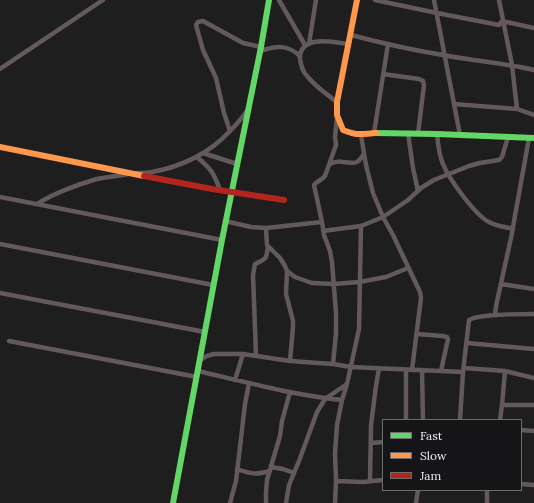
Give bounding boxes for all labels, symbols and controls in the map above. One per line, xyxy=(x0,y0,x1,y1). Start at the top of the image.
legend xyxy=(382,419,522,491)
text: Fast xyxy=(420,428,443,443)
text: Slow xyxy=(420,448,447,463)
text: Jam xyxy=(420,468,441,483)

